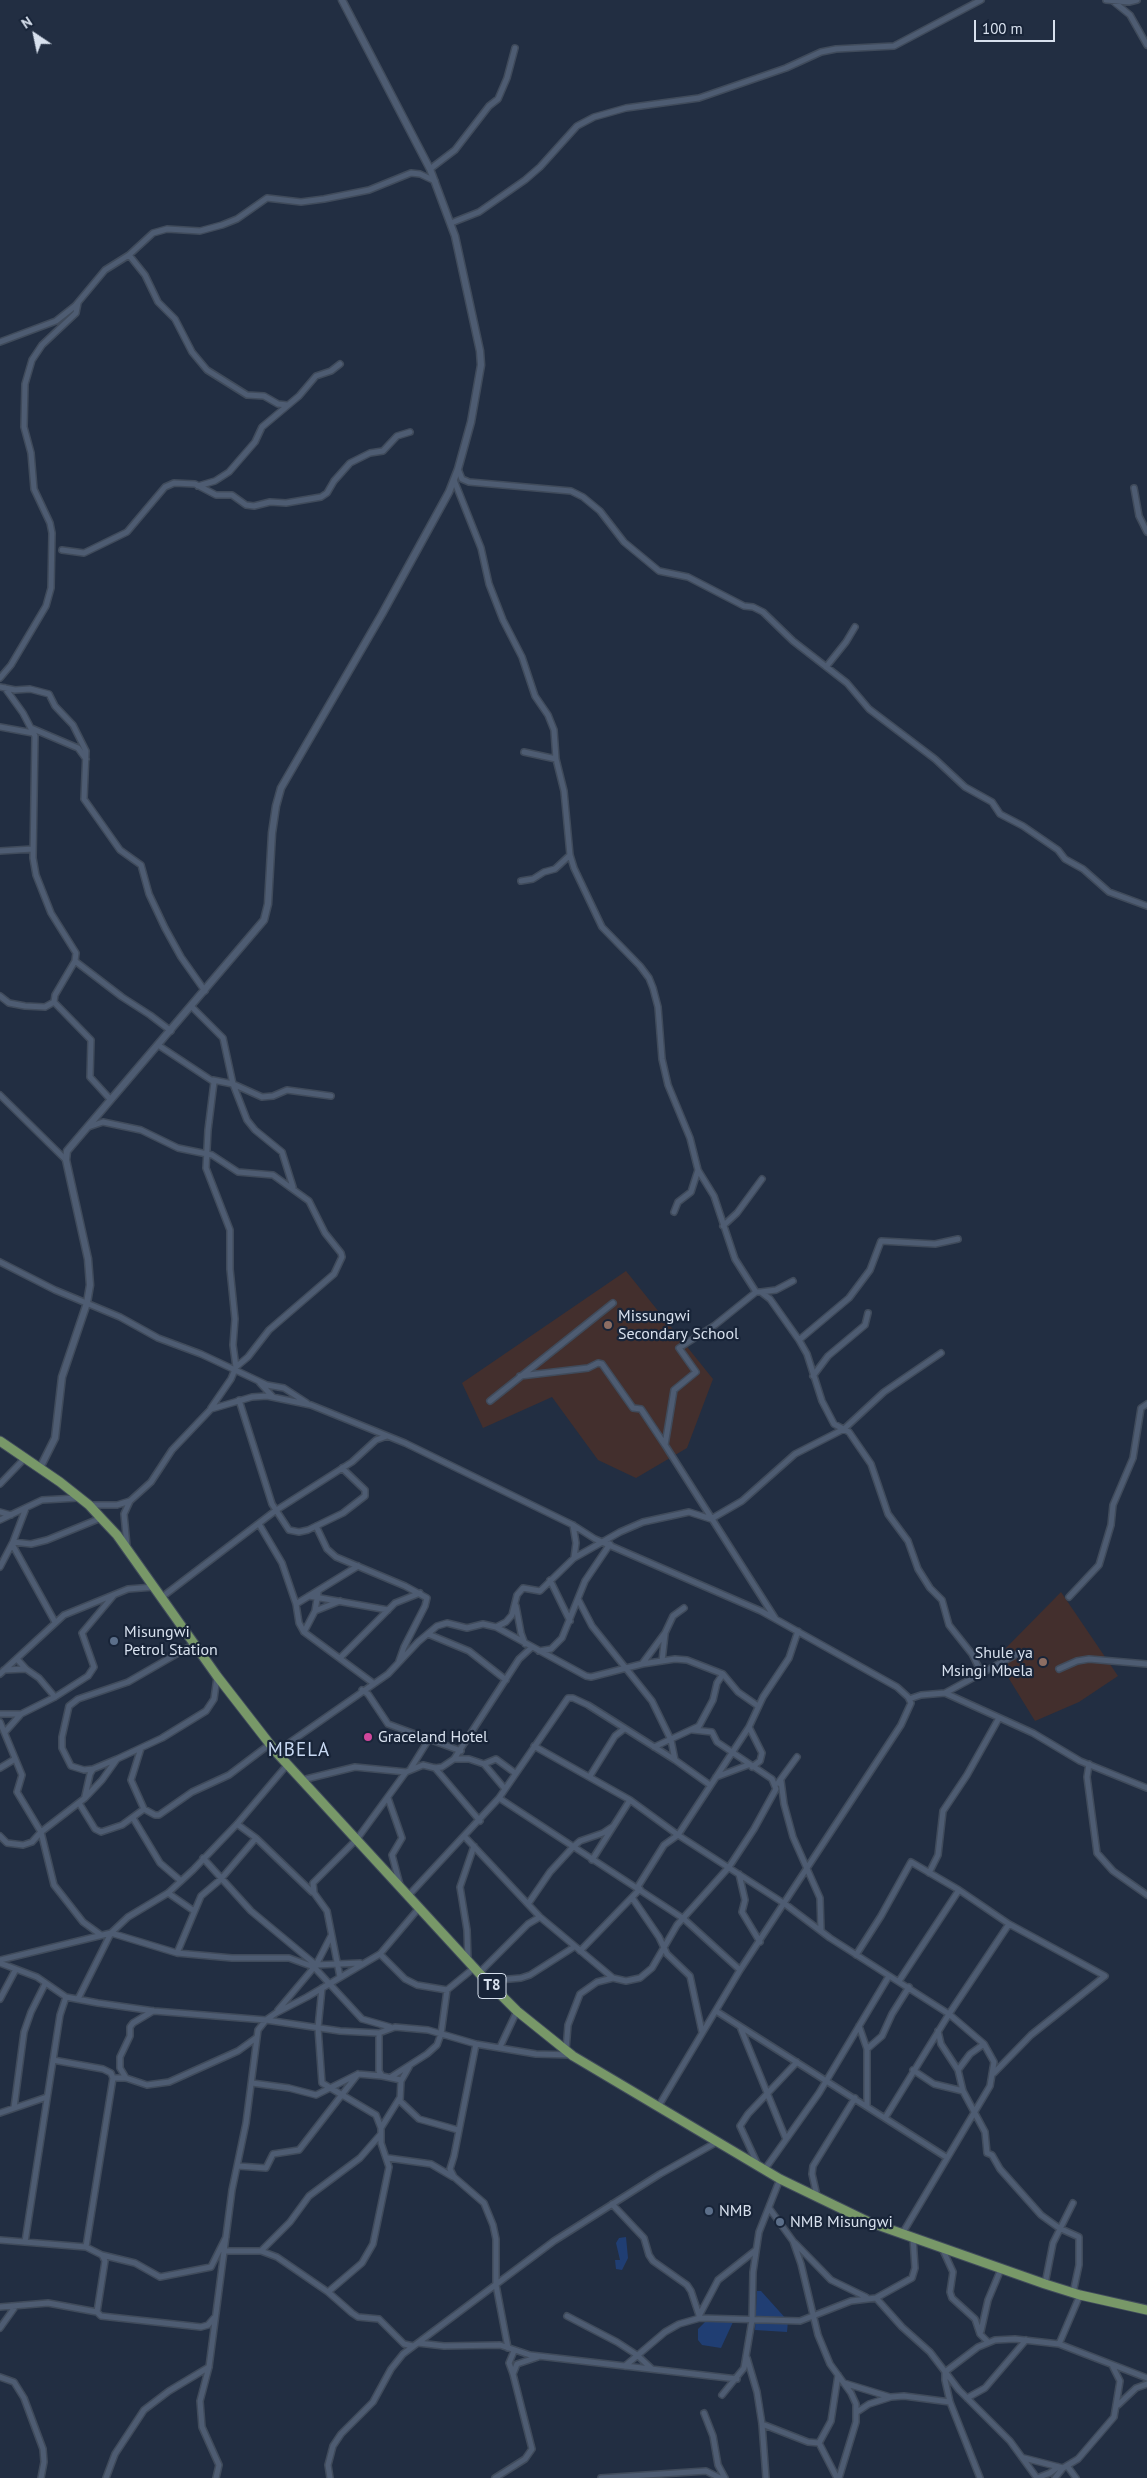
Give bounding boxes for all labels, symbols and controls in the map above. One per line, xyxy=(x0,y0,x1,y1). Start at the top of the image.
north arrow xyxy=(10,10,60,60)
scale bar xyxy=(977,10,1058,42)
text: N xyxy=(18,13,35,33)
text: 100 m xyxy=(982,19,1023,38)
place label: Missungwi Secondary School xyxy=(618,1306,739,1344)
marker: Missungwi Secondary School xyxy=(602,1319,614,1331)
place label: Misungwi Petrol Station xyxy=(124,1622,218,1660)
marker: Misungwi Petrol Station xyxy=(108,1635,120,1647)
place label: Shule ya Msingi Mbela xyxy=(941,1643,1033,1681)
marker: Shule ya Msingi Mbela xyxy=(1037,1656,1049,1668)
place label: Graceland Hotel xyxy=(378,1727,488,1747)
marker: Graceland Hotel xyxy=(362,1731,374,1743)
district label: MBELA xyxy=(267,1740,331,1762)
road number: T8 xyxy=(478,1974,506,1998)
place label: NMB xyxy=(719,2201,752,2221)
marker: NMB xyxy=(703,2205,715,2217)
place label: NMB Misungwi xyxy=(790,2212,893,2232)
marker: NMB Misungwi xyxy=(774,2216,786,2228)

